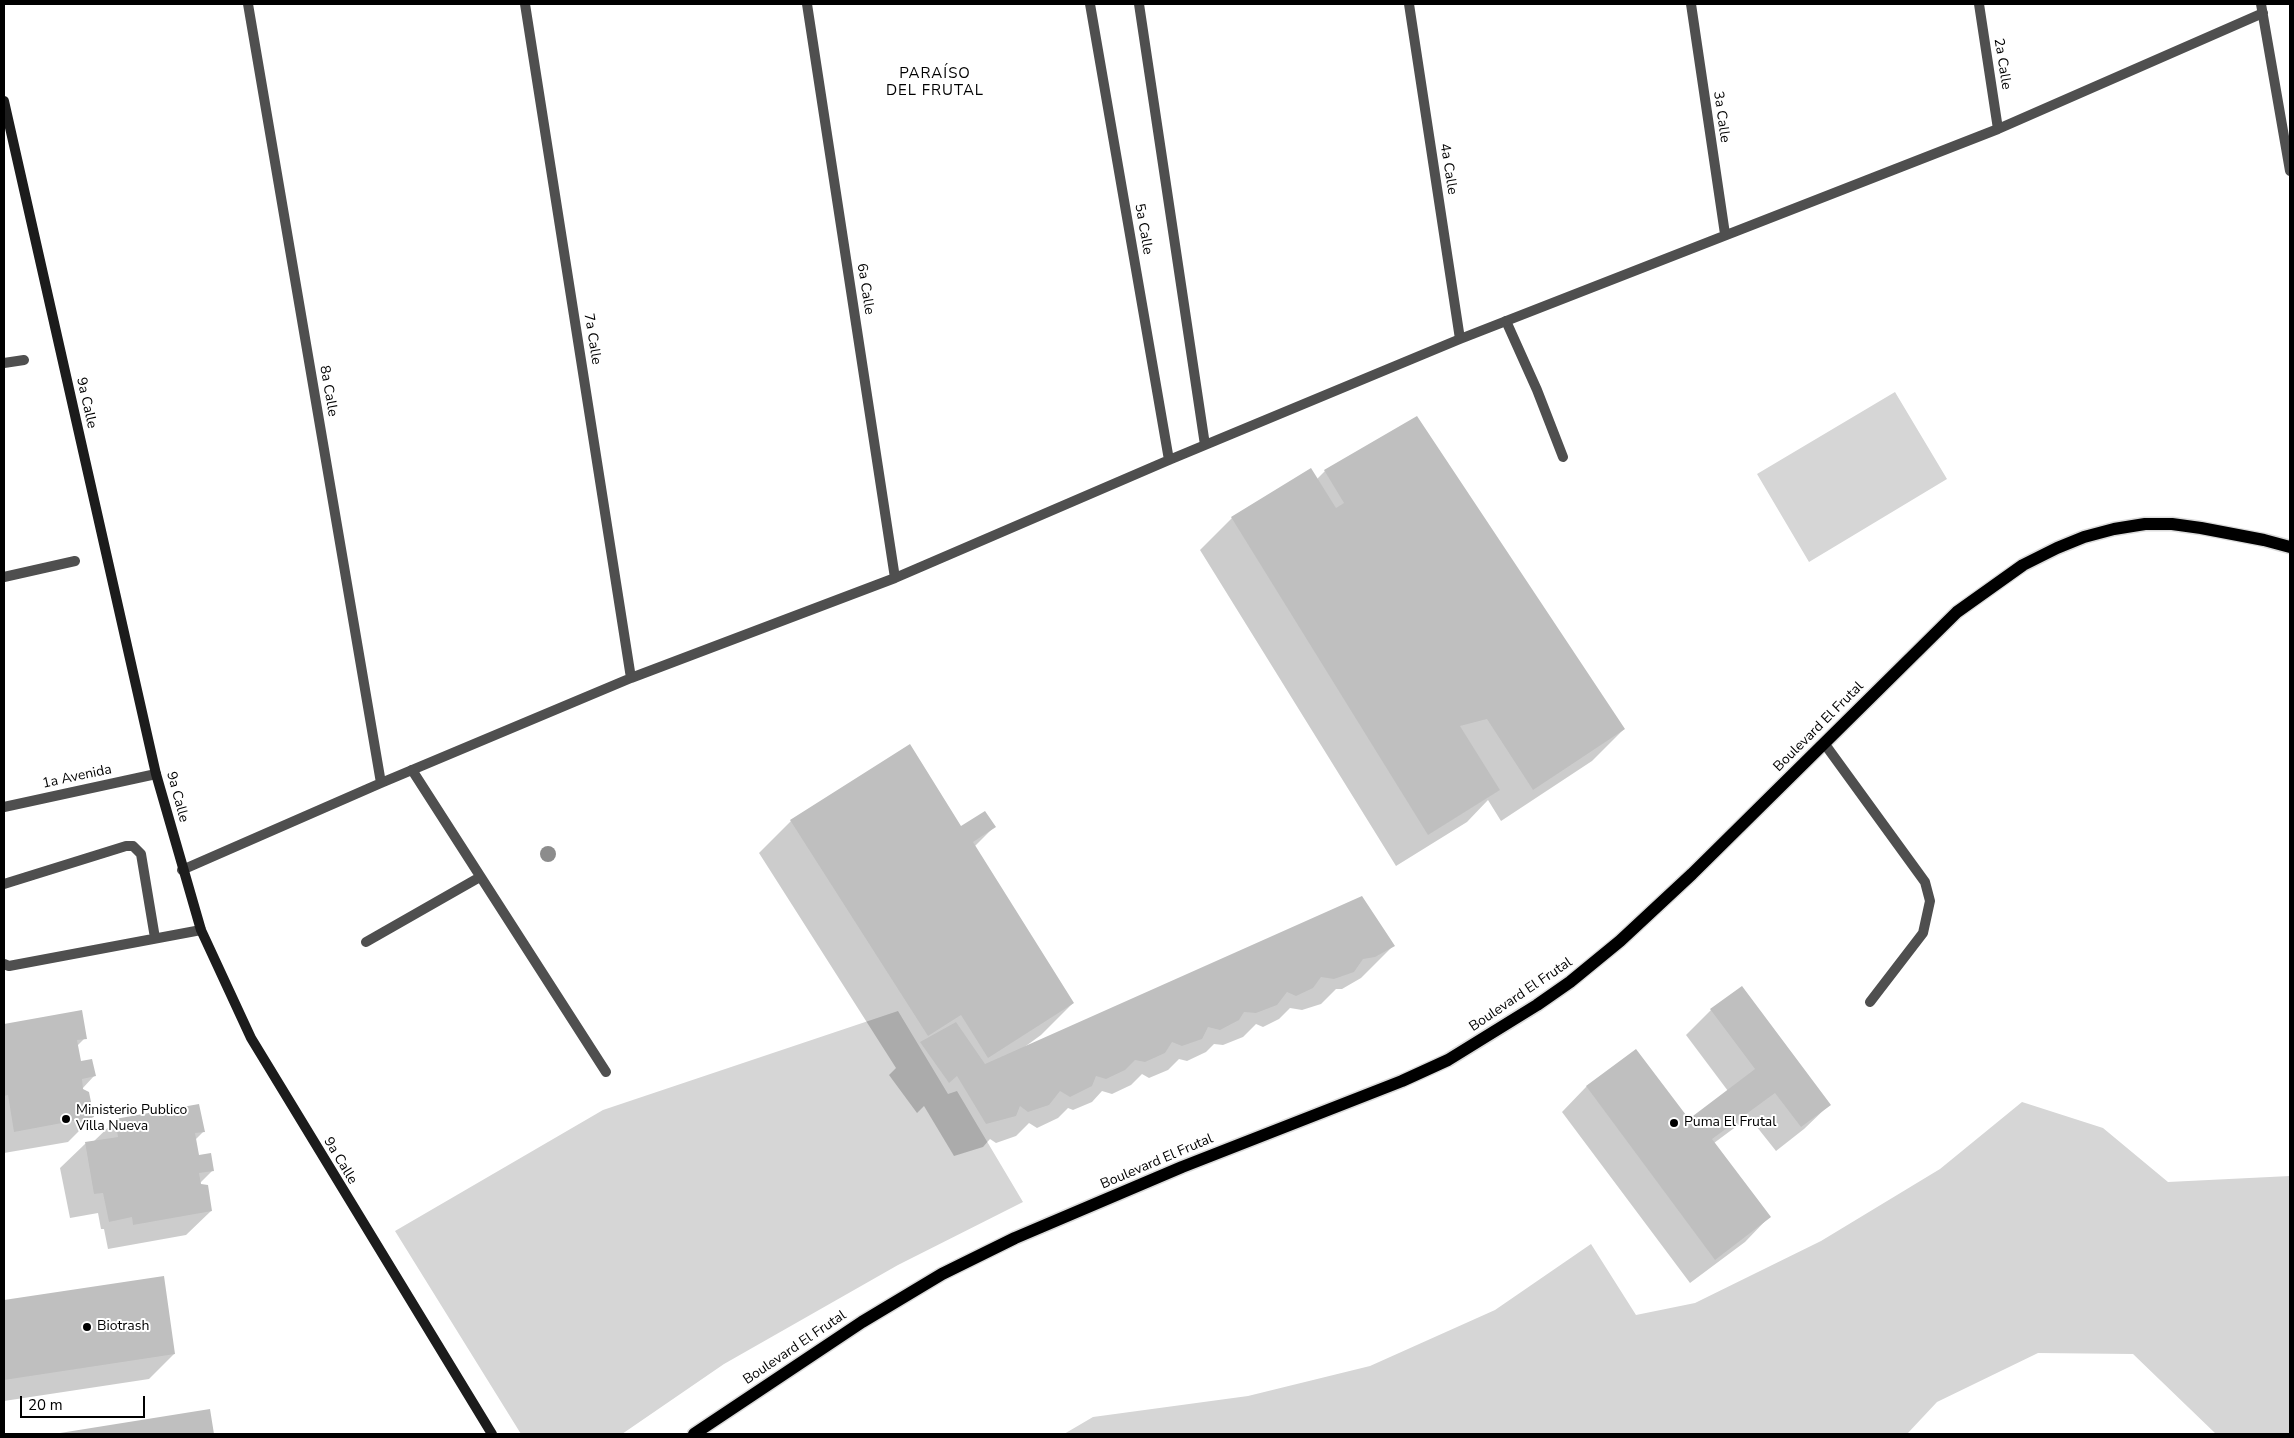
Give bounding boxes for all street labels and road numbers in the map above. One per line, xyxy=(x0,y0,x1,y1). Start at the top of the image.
street label: 2a Calle xyxy=(1990,37,2014,91)
street label: 3a Calle xyxy=(1709,90,1733,144)
street label: 4a Calle xyxy=(1436,142,1460,196)
street label: 5a Calle xyxy=(1130,202,1156,256)
street label: 6a Calle xyxy=(853,262,877,316)
street label: 7a Calle xyxy=(580,312,604,366)
street label: 8a Calle xyxy=(315,364,341,418)
street label: 9a Calle xyxy=(72,376,100,430)
street label: Boulevard El Frutal xyxy=(1770,678,1868,776)
street label: 1a Avenida xyxy=(41,761,113,793)
street label: 9a Calle xyxy=(162,770,192,824)
street label: Boulevard El Frutal xyxy=(1466,954,1576,1036)
street label: Boulevard El Frutal xyxy=(1098,1131,1216,1193)
street label: 9a Calle xyxy=(319,1135,361,1187)
street label: Boulevard El Frutal xyxy=(740,1307,850,1389)

